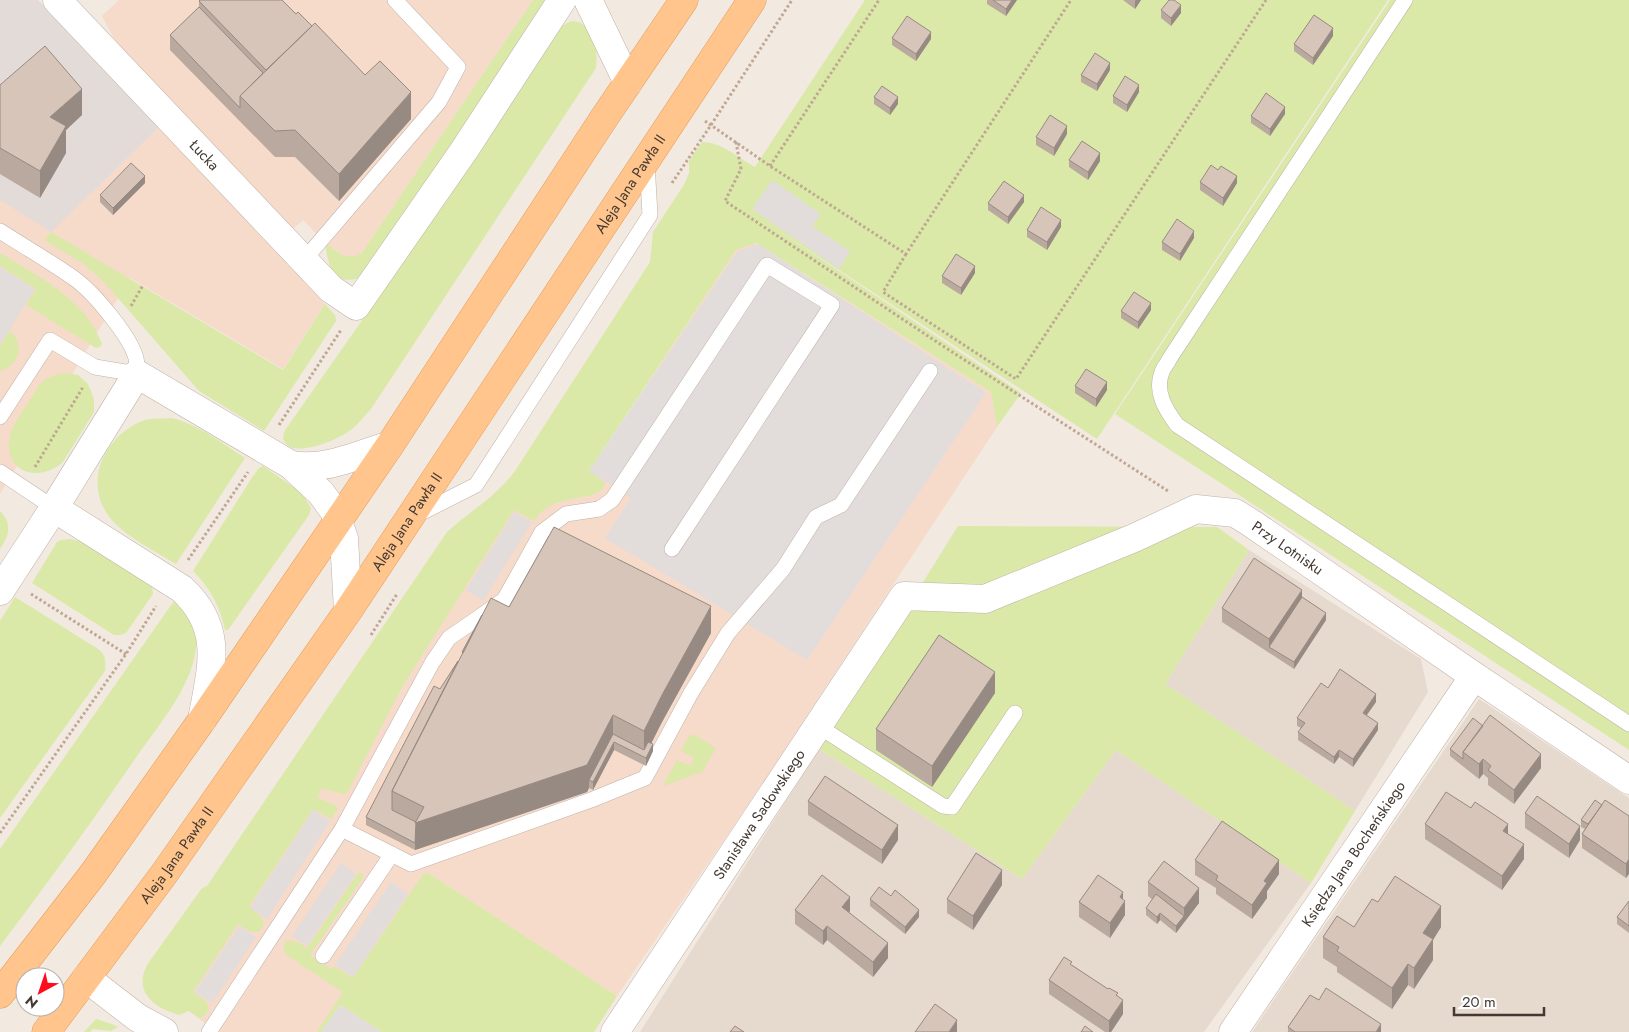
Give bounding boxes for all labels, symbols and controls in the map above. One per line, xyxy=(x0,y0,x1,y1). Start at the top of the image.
street label: Aleja Jana Pawła II xyxy=(589,130,671,238)
street label: Łucka xyxy=(183,134,224,176)
street label: Aleja Jana Pawła II xyxy=(366,468,448,576)
street label: Przy Lotnisku xyxy=(1247,516,1328,581)
street label: Stanisława Sadowskiego xyxy=(708,745,811,884)
street label: Księdza Jana Bocheńskiego xyxy=(1296,777,1411,931)
street label: Aleja Jana Pawła II xyxy=(135,802,219,908)
north arrow xyxy=(15,967,65,1017)
scale bar xyxy=(1454,984,1544,1016)
text: N xyxy=(21,991,42,1013)
text: 20 m xyxy=(1462,991,1496,1013)

